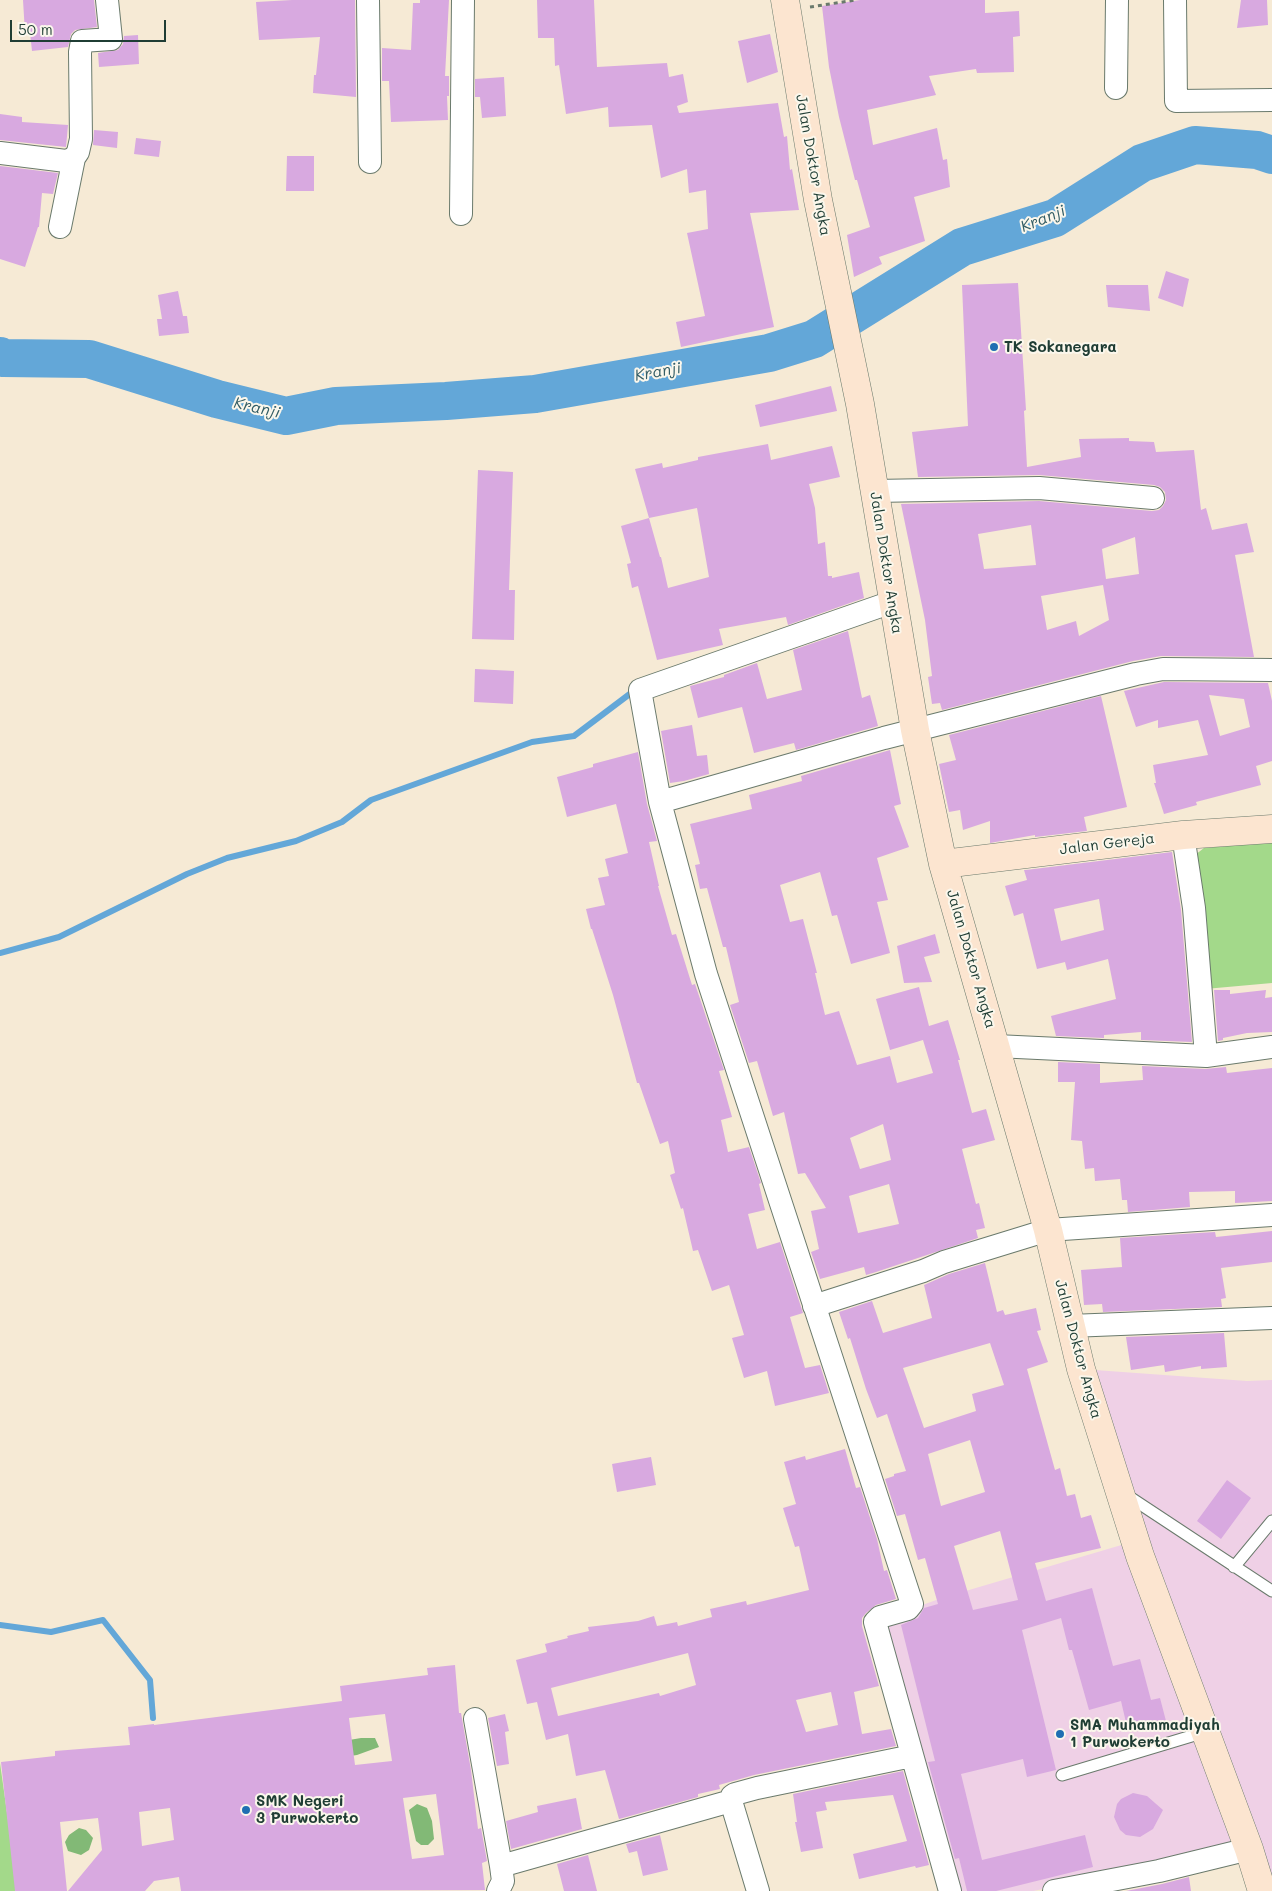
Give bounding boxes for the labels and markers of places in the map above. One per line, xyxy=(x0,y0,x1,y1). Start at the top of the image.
place label: TK Sokanegara xyxy=(1004,338,1117,356)
marker: TK Sokanegara xyxy=(988,341,1000,353)
place label: SMA Muhammadiyah 1 Purwokerto xyxy=(1070,1716,1220,1751)
marker: SMA Muhammadiyah 1 Purwokerto xyxy=(1054,1728,1066,1740)
place label: SMK Negeri 3 Purwokerto xyxy=(256,1792,358,1827)
marker: SMK Negeri 3 Purwokerto xyxy=(240,1804,252,1816)

